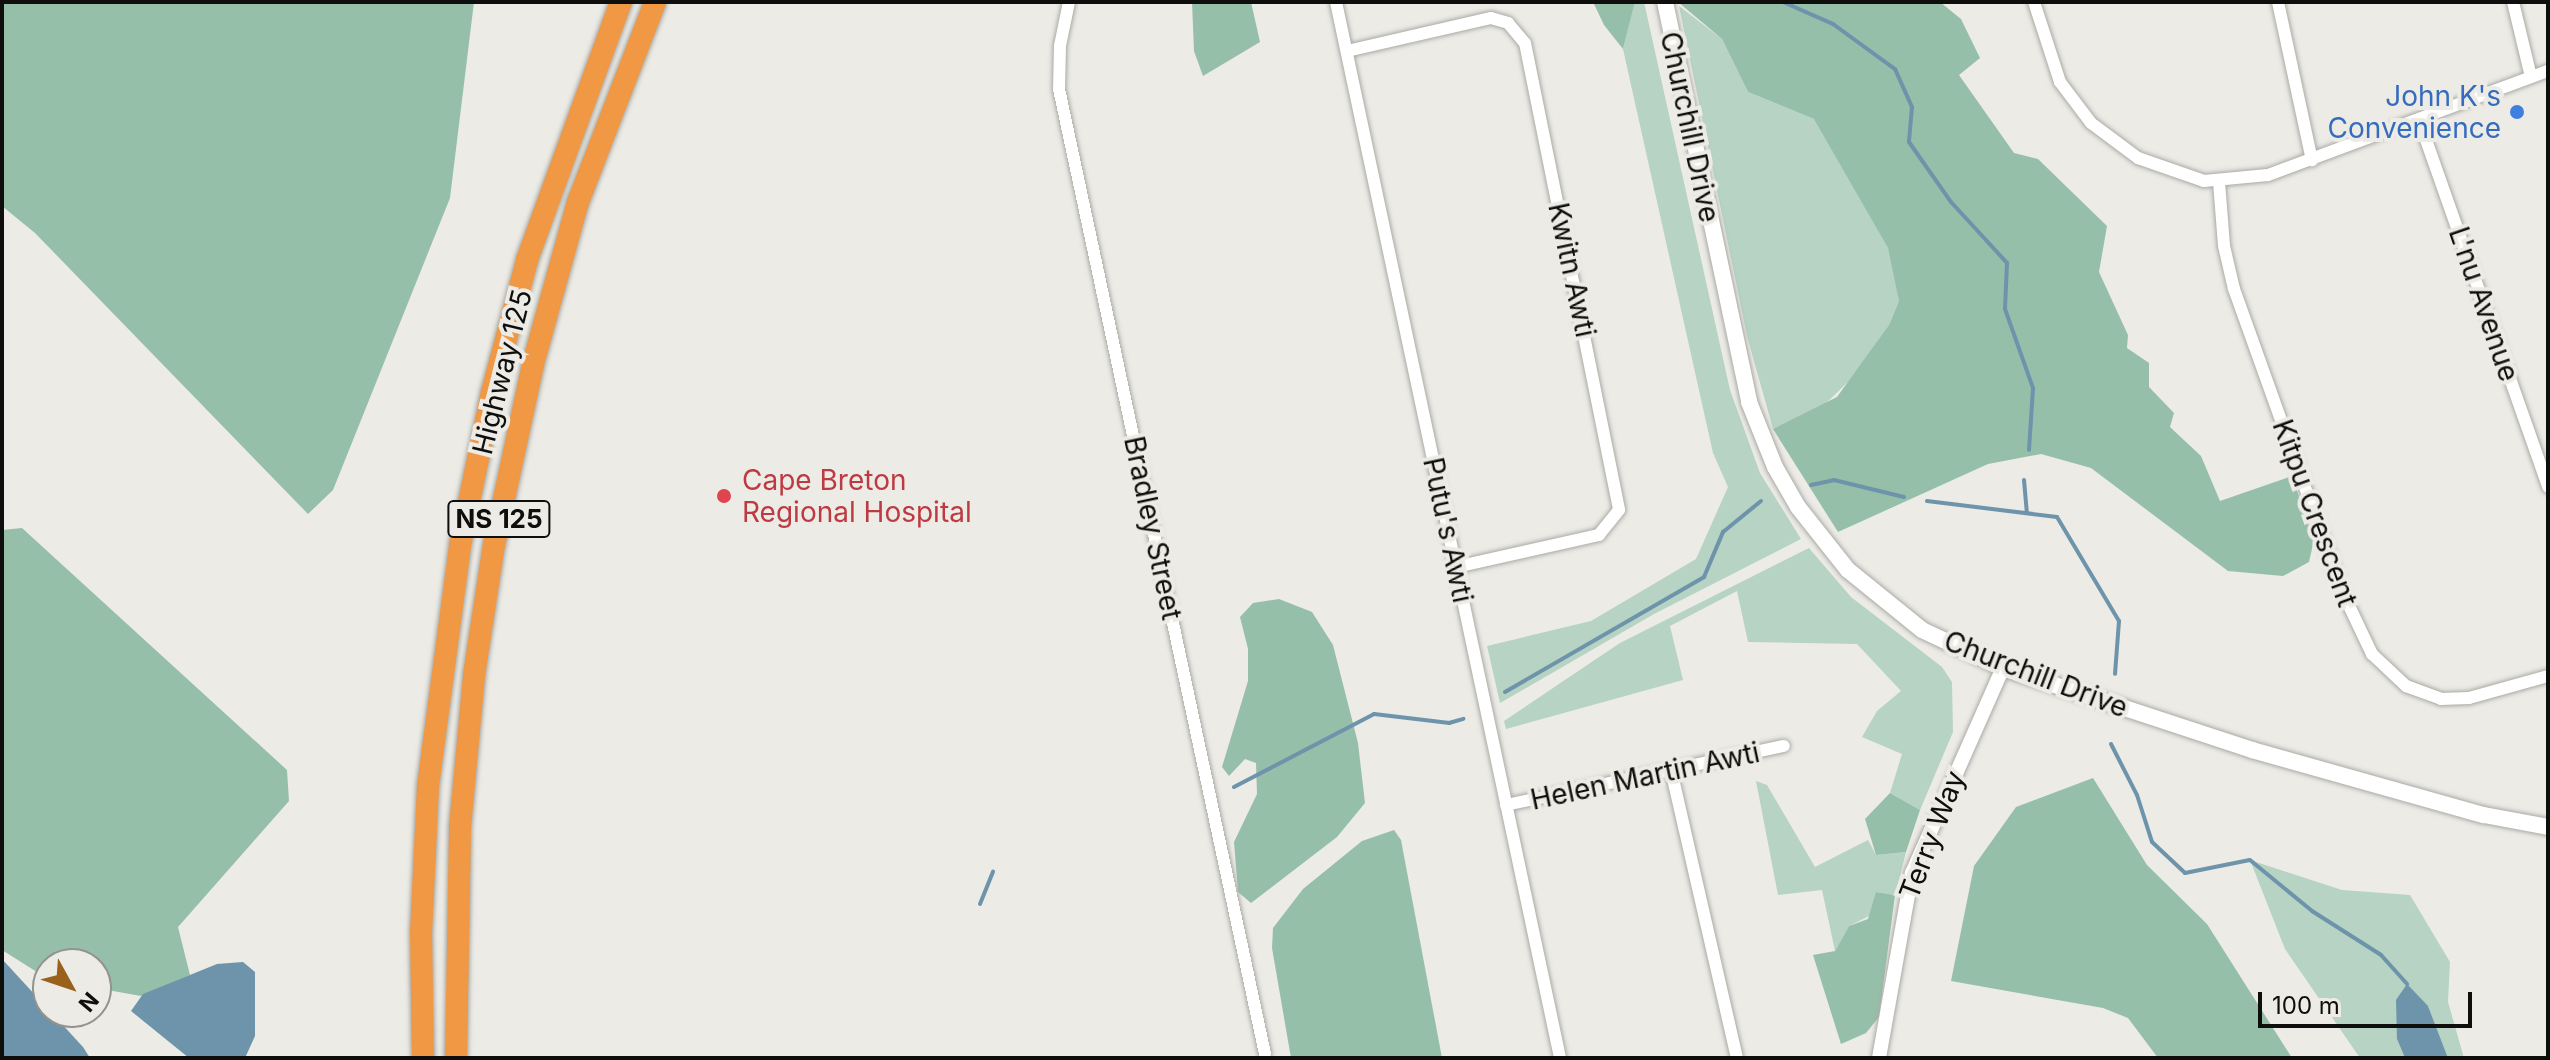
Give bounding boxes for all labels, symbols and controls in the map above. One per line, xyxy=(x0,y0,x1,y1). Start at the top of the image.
street label: Churchill Drive xyxy=(1653,29,1727,225)
place label: John K's Convenience xyxy=(2328,79,2501,145)
marker: John K's Convenience xyxy=(2508,103,2526,121)
street label: Kwitn Awti xyxy=(1541,200,1603,340)
street label: L'nu Avenue xyxy=(2442,222,2526,386)
street label: Highway 125 xyxy=(465,286,539,458)
street label: Kitpu Crescent xyxy=(2266,415,2364,611)
street label: Bradley Street xyxy=(1117,433,1189,623)
street label: Putu's Awti xyxy=(1416,454,1480,606)
place label: Cape Breton Regional Hospital xyxy=(742,463,972,529)
marker: Cape Breton Regional Hospital xyxy=(713,485,735,507)
road number: NS 125 xyxy=(447,497,551,541)
street label: Churchill Drive xyxy=(1939,624,2133,724)
street label: Helen Martin Awti xyxy=(1527,735,1763,817)
street label: Terry Way xyxy=(1892,766,1972,904)
north arrow xyxy=(32,948,112,1028)
scale bar xyxy=(2262,976,2476,1026)
text: N xyxy=(74,987,104,1017)
text: 100 m xyxy=(2272,991,2340,1020)

